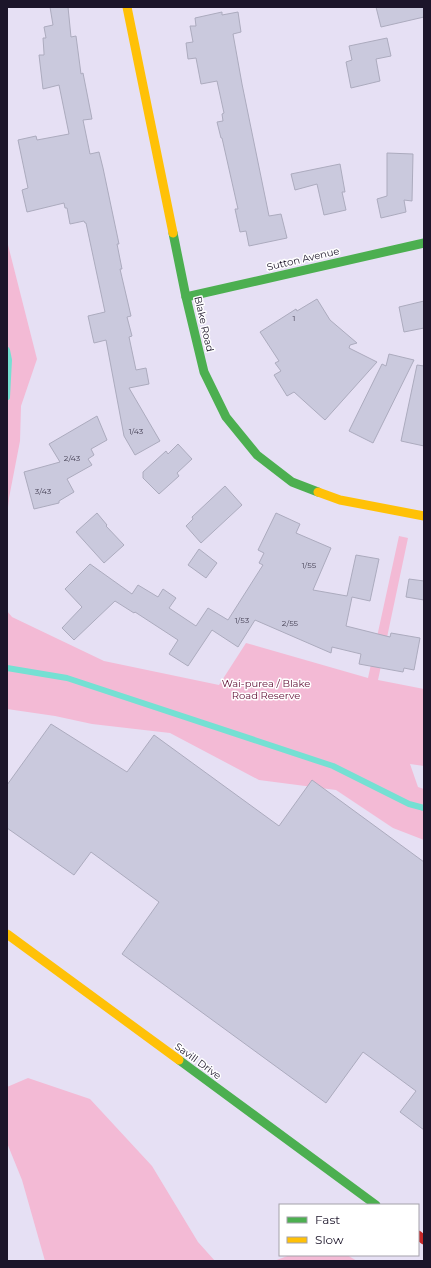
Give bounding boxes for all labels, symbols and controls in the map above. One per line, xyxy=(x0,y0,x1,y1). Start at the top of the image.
street label: Sutton Avenue xyxy=(265,244,341,274)
street label: Blake Road xyxy=(191,295,217,353)
house number: 1 xyxy=(293,313,295,323)
house number: 1/43 xyxy=(129,426,144,436)
house number: 2/43 xyxy=(64,453,81,463)
house number: 3/43 xyxy=(35,486,52,496)
house number: 1/55 xyxy=(302,560,317,570)
house number: 1/53 xyxy=(235,615,250,625)
house number: 2/55 xyxy=(282,618,299,628)
park label: Wai-purea / Blake Road Reserve xyxy=(222,677,310,702)
street label: Savill Drive xyxy=(172,1040,224,1082)
legend xyxy=(279,1204,419,1256)
text: Fast xyxy=(315,1212,340,1227)
text: Slow xyxy=(315,1232,344,1247)

